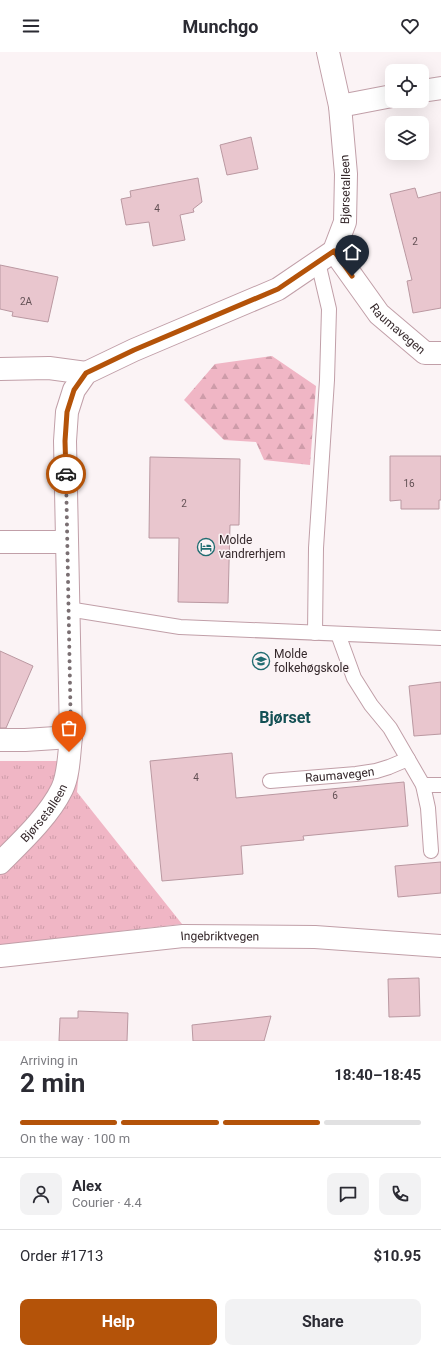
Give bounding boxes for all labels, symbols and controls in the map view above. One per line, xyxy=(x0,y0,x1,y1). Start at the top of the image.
icon: menu xyxy=(20,15,42,37)
icon: heart xyxy=(399,15,421,37)
text: Munchgo xyxy=(183,16,258,37)
map controls xyxy=(385,64,429,160)
button: locate xyxy=(385,64,429,108)
button: layers xyxy=(385,116,429,160)
street label: Bjørsetalleen xyxy=(337,154,353,224)
house number: 4 xyxy=(154,203,160,214)
pin xyxy=(335,235,369,276)
house number: 2 xyxy=(412,236,418,247)
icon: home xyxy=(341,241,363,263)
house number: 2A xyxy=(20,296,33,307)
street label: Raumavegen xyxy=(367,301,428,357)
courier xyxy=(46,454,86,494)
icon: car xyxy=(55,463,77,485)
house number: 16 xyxy=(403,478,415,489)
house number: 2 xyxy=(181,498,187,509)
place label: Molde vandrerhjem xyxy=(219,533,285,561)
hotel icon: Molde vandrerhjem xyxy=(196,537,216,557)
place label: Molde folkehøgskole xyxy=(274,647,349,675)
school or university icon: Molde folkehøgskole xyxy=(251,651,271,671)
district label: Bjørset xyxy=(259,708,311,727)
pin xyxy=(52,711,86,752)
icon: bag xyxy=(58,717,80,739)
street label: Raumavegen xyxy=(305,764,375,785)
house number: 4 xyxy=(193,772,199,783)
street label: Bjørsetalleen xyxy=(18,782,70,845)
house number: 6 xyxy=(332,790,338,801)
street label: Ingebriktvegen xyxy=(180,929,259,944)
text: Arriving in xyxy=(20,1053,78,1068)
text: 18:40–18:45 xyxy=(334,1066,421,1084)
text: 2 min xyxy=(20,1068,85,1098)
text: On the way · 100 m xyxy=(20,1131,130,1146)
button: person xyxy=(20,1173,62,1215)
button: chat xyxy=(327,1173,369,1215)
button: phone xyxy=(379,1173,421,1215)
text: Alex xyxy=(72,1177,102,1195)
text: Courier · 4.4 xyxy=(72,1195,142,1210)
text: Order #1713 xyxy=(20,1247,103,1265)
text: $10.95 xyxy=(374,1247,421,1265)
button: Help xyxy=(20,1299,217,1345)
button: Share xyxy=(225,1299,421,1345)

